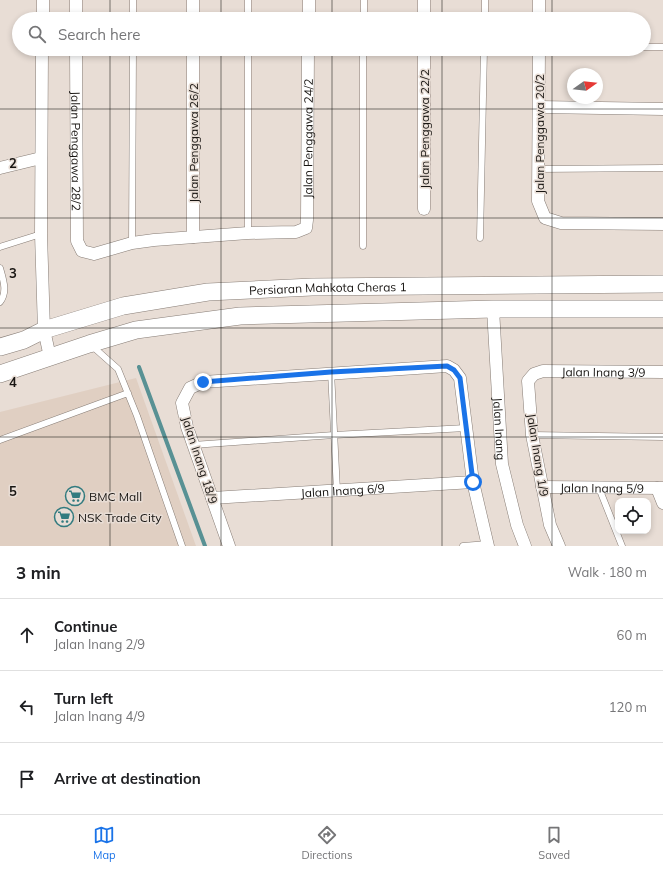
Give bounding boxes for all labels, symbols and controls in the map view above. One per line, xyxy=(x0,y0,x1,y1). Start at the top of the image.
search box xyxy=(12,12,651,56)
icon: search xyxy=(26,23,48,45)
text: Search here xyxy=(58,25,140,44)
north arrow xyxy=(567,68,603,104)
street label: Jalan Penggawa 22/2 xyxy=(417,69,432,189)
street label: Jalan Penggawa 20/2 xyxy=(532,74,547,194)
street label: Jalan Penggawa 24/2 xyxy=(300,78,315,198)
street label: Jalan Penggawa 26/2 xyxy=(186,83,201,203)
street label: Jalan Penggawa 28/2 xyxy=(69,91,84,211)
text: 2 xyxy=(9,155,17,171)
text: 3 xyxy=(9,265,17,281)
street label: Persiaran Mahkota Cheras 1 xyxy=(249,279,407,298)
street label: Jalan Inang 3/9 xyxy=(561,364,646,379)
route end xyxy=(194,373,212,391)
text: 4 xyxy=(9,374,17,390)
street label: Jalan Inang xyxy=(491,397,509,461)
street label: Jalan Inang 1/9 xyxy=(524,412,552,498)
street label: Jalan Inang 18/9 xyxy=(179,414,221,506)
route start xyxy=(464,473,482,491)
street label: Jalan Inang 6/9 xyxy=(300,480,385,500)
street label: Jalan Inang 5/9 xyxy=(560,480,644,495)
text: 5 xyxy=(9,483,17,499)
supermarket icon: BMC Mall xyxy=(64,485,86,507)
place label: BMC Mall xyxy=(89,489,142,504)
map controls xyxy=(615,498,651,534)
button: locate xyxy=(615,498,651,534)
supermarket icon: NSK Trade City xyxy=(53,506,75,528)
place label: NSK Trade City xyxy=(78,510,162,525)
text: 3 min xyxy=(16,562,61,583)
text: Walk · 180 m xyxy=(568,564,647,580)
text: Continue xyxy=(54,617,117,636)
icon: ahead xyxy=(16,624,38,646)
text: 60 m xyxy=(617,627,647,643)
text: Jalan Inang 2/9 xyxy=(54,636,145,652)
text: Turn left xyxy=(54,689,113,708)
icon: left xyxy=(16,696,38,718)
text: 120 m xyxy=(609,699,647,715)
text: Jalan Inang 4/9 xyxy=(54,708,145,724)
icon: arrive xyxy=(16,768,38,790)
text: Arrive at destination xyxy=(54,769,201,788)
tab: Map xyxy=(93,824,116,862)
tab: Directions xyxy=(302,824,352,862)
tab: Saved xyxy=(538,824,570,862)

